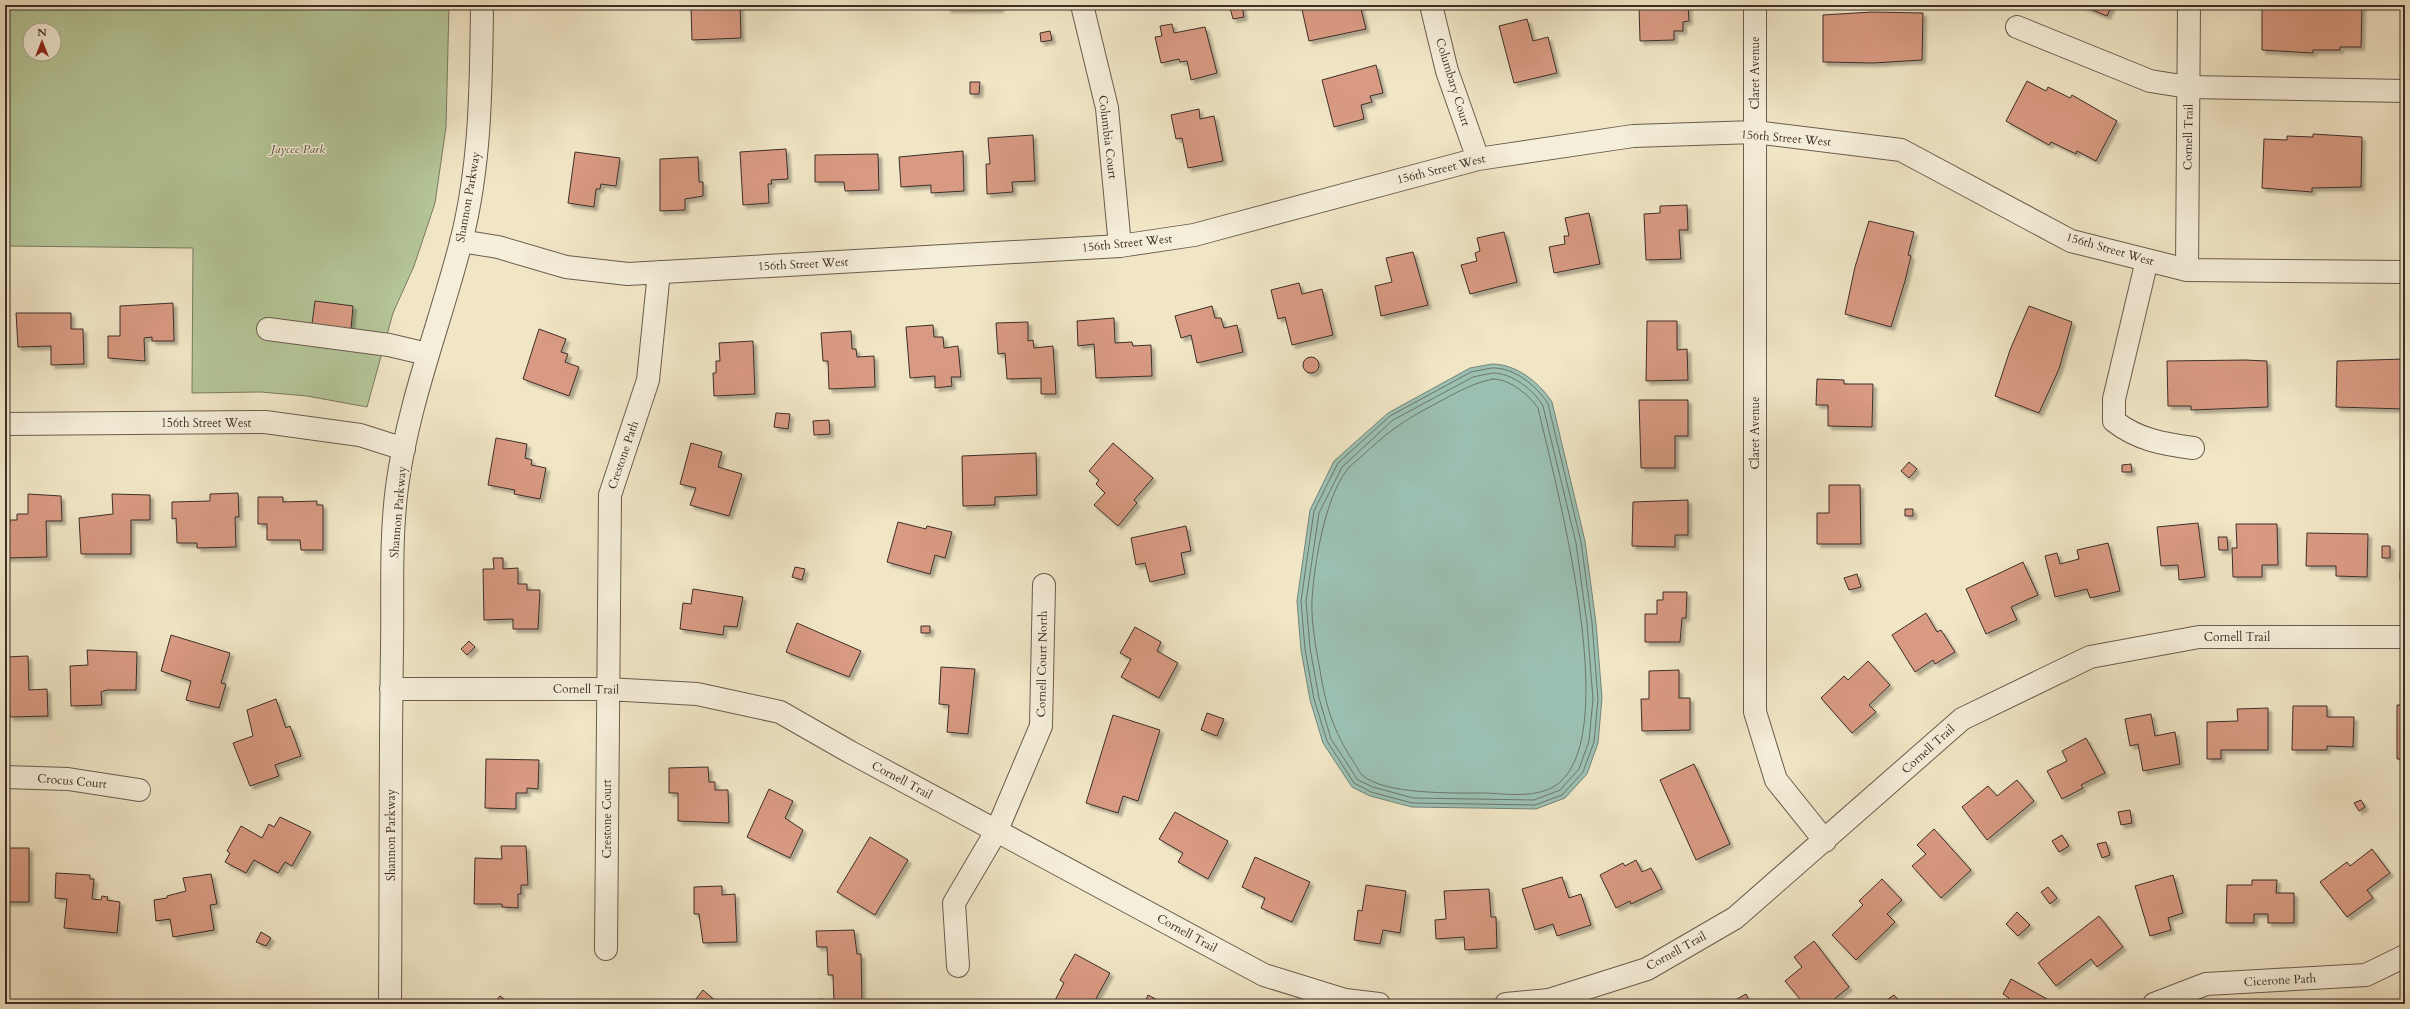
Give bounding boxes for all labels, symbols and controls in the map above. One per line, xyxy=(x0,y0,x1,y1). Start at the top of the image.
north arrow xyxy=(22,22,62,62)
text: N xyxy=(37,25,47,40)
street label: Columbary Court xyxy=(1432,36,1474,128)
street label: Claret Avenue xyxy=(1747,36,1763,110)
street label: Columbia Court xyxy=(1095,94,1121,180)
street label: Cornell Trail xyxy=(2179,104,2197,170)
street label: 156th Street West xyxy=(1740,126,1832,150)
park label: Jaycee Park xyxy=(268,141,325,157)
street label: Shannon Parkway xyxy=(452,150,484,244)
street label: 156th Street West xyxy=(1395,150,1487,188)
street label: 156th Street West xyxy=(2064,229,2156,269)
street label: 156th Street West xyxy=(1081,230,1173,256)
street label: 156th Street West xyxy=(757,254,849,274)
street label: Claret Avenue xyxy=(1747,396,1763,470)
street label: 156th Street West xyxy=(161,415,252,431)
street label: Crestone Path xyxy=(604,418,642,491)
street label: Shannon Parkway xyxy=(386,465,410,559)
street label: Cornell Court North xyxy=(1033,610,1051,718)
street label: Cornell Trail xyxy=(2204,629,2270,645)
street label: Cornell Trail xyxy=(553,680,619,698)
street label: Cornell Trail xyxy=(1898,721,1958,777)
street label: Cornell Trail xyxy=(869,757,935,803)
street label: Crocus Court xyxy=(37,770,108,792)
street label: Crestone Court xyxy=(599,779,615,859)
street label: Shannon Parkway xyxy=(383,788,399,881)
street label: Cornell Trail xyxy=(1154,910,1220,956)
street label: Cornell Trail xyxy=(1643,928,1709,974)
street label: Cicerone Path xyxy=(2243,970,2317,990)

